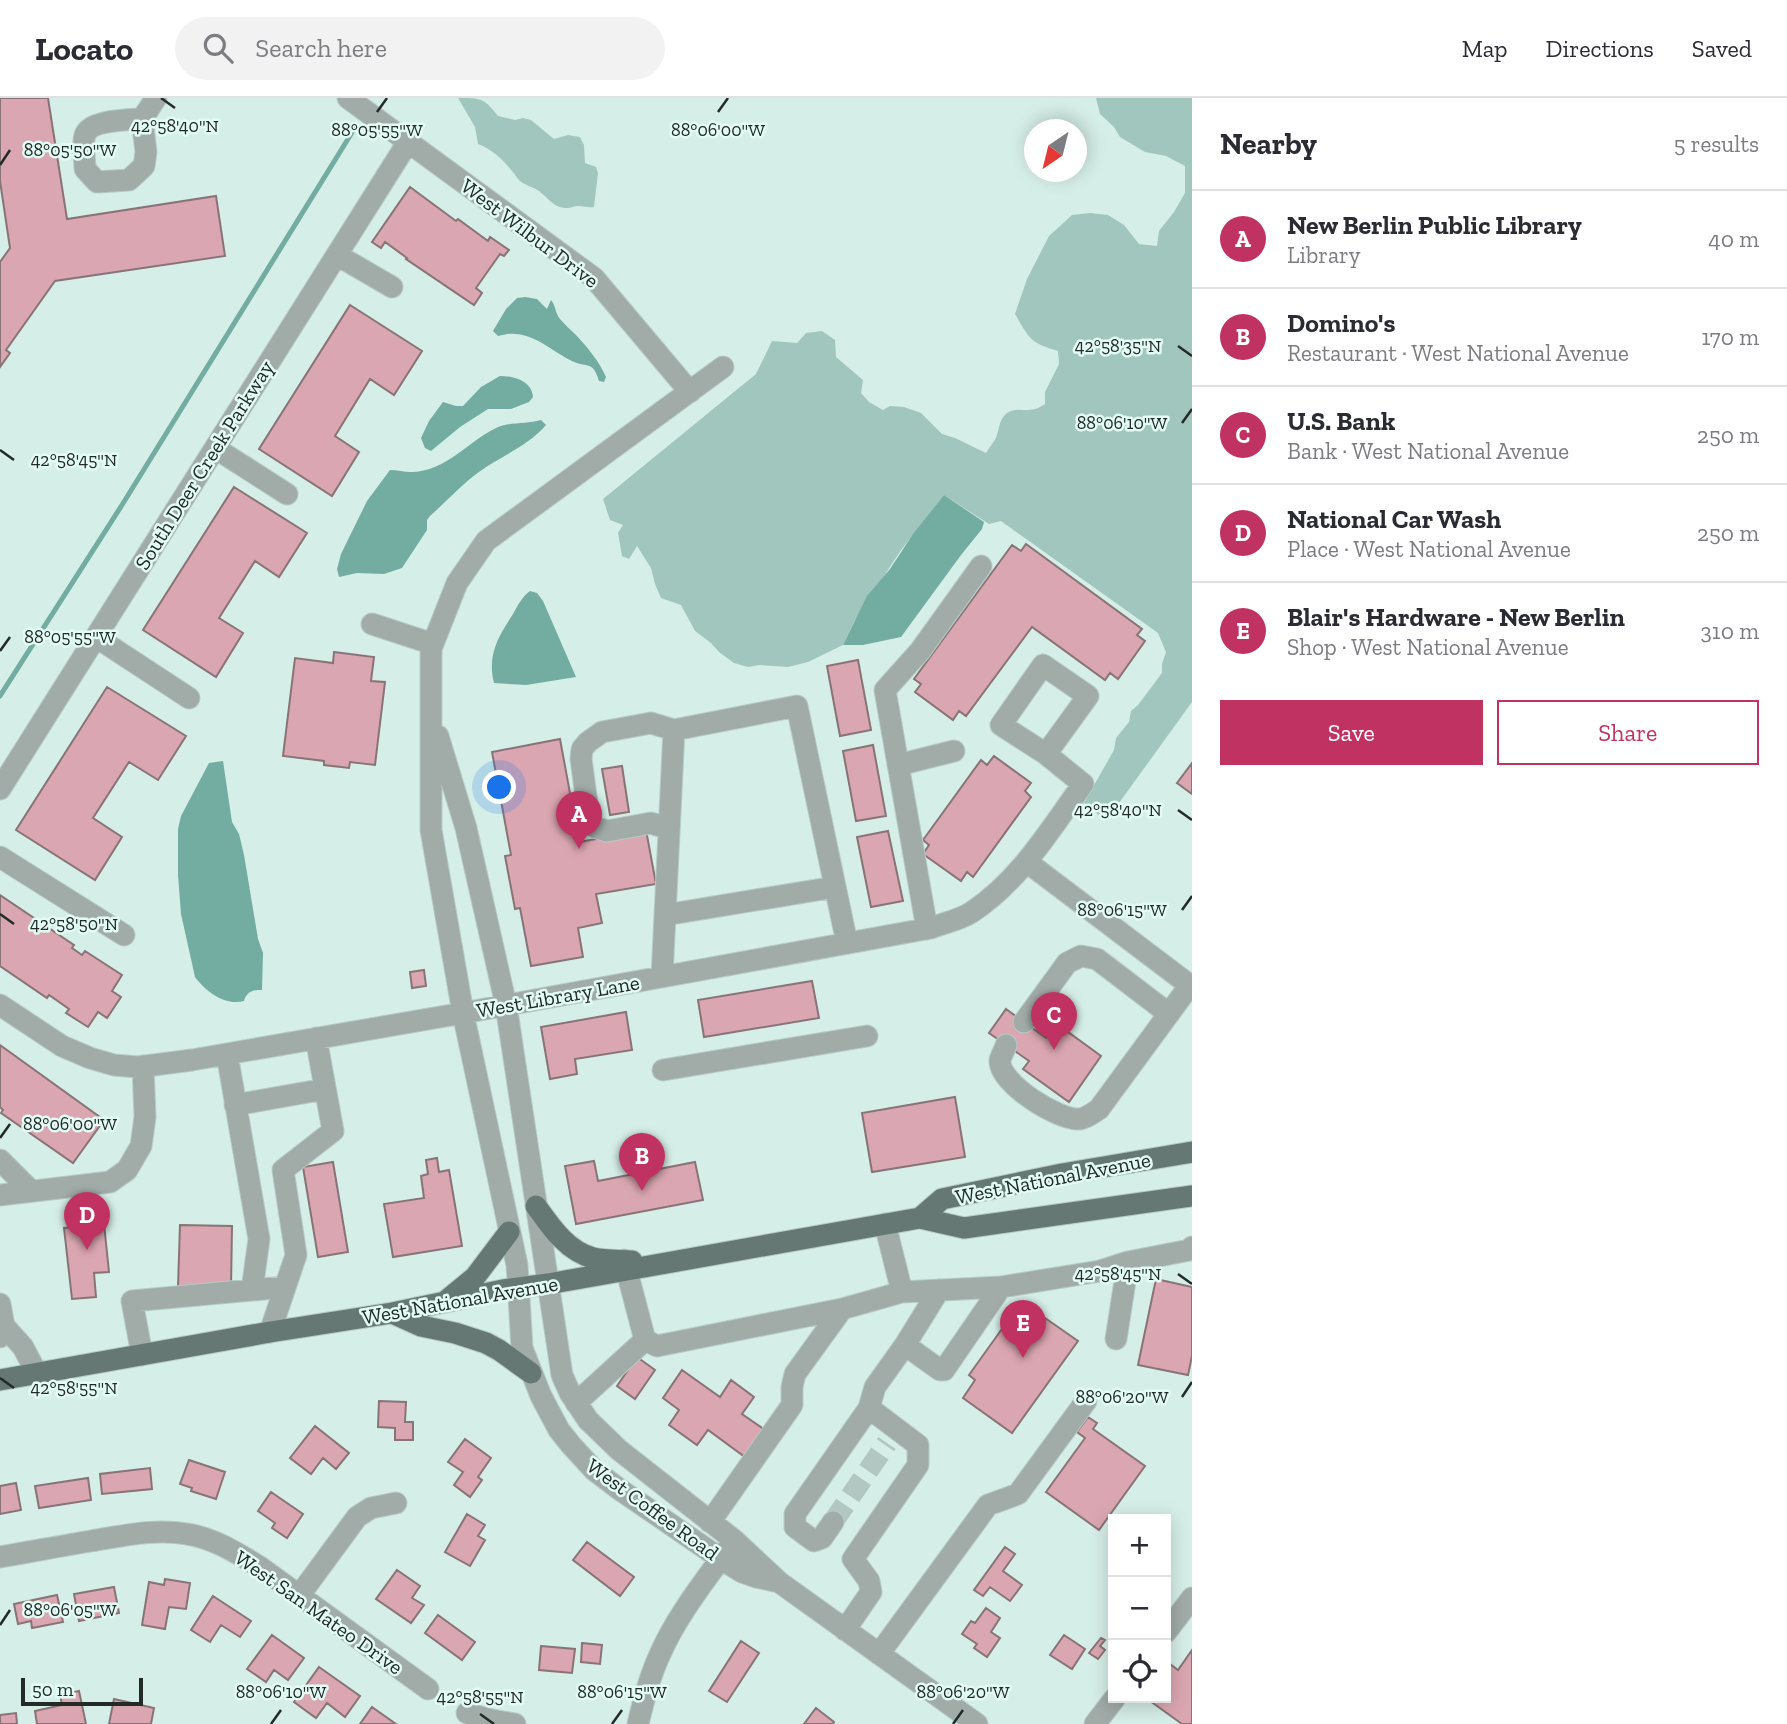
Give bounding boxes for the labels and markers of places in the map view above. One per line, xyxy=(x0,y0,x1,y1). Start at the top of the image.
pin: A xyxy=(556,791,602,849)
pin: C xyxy=(1031,992,1077,1050)
pin: B xyxy=(619,1133,665,1191)
pin: D xyxy=(64,1192,110,1250)
pin: E xyxy=(1000,1300,1046,1358)

